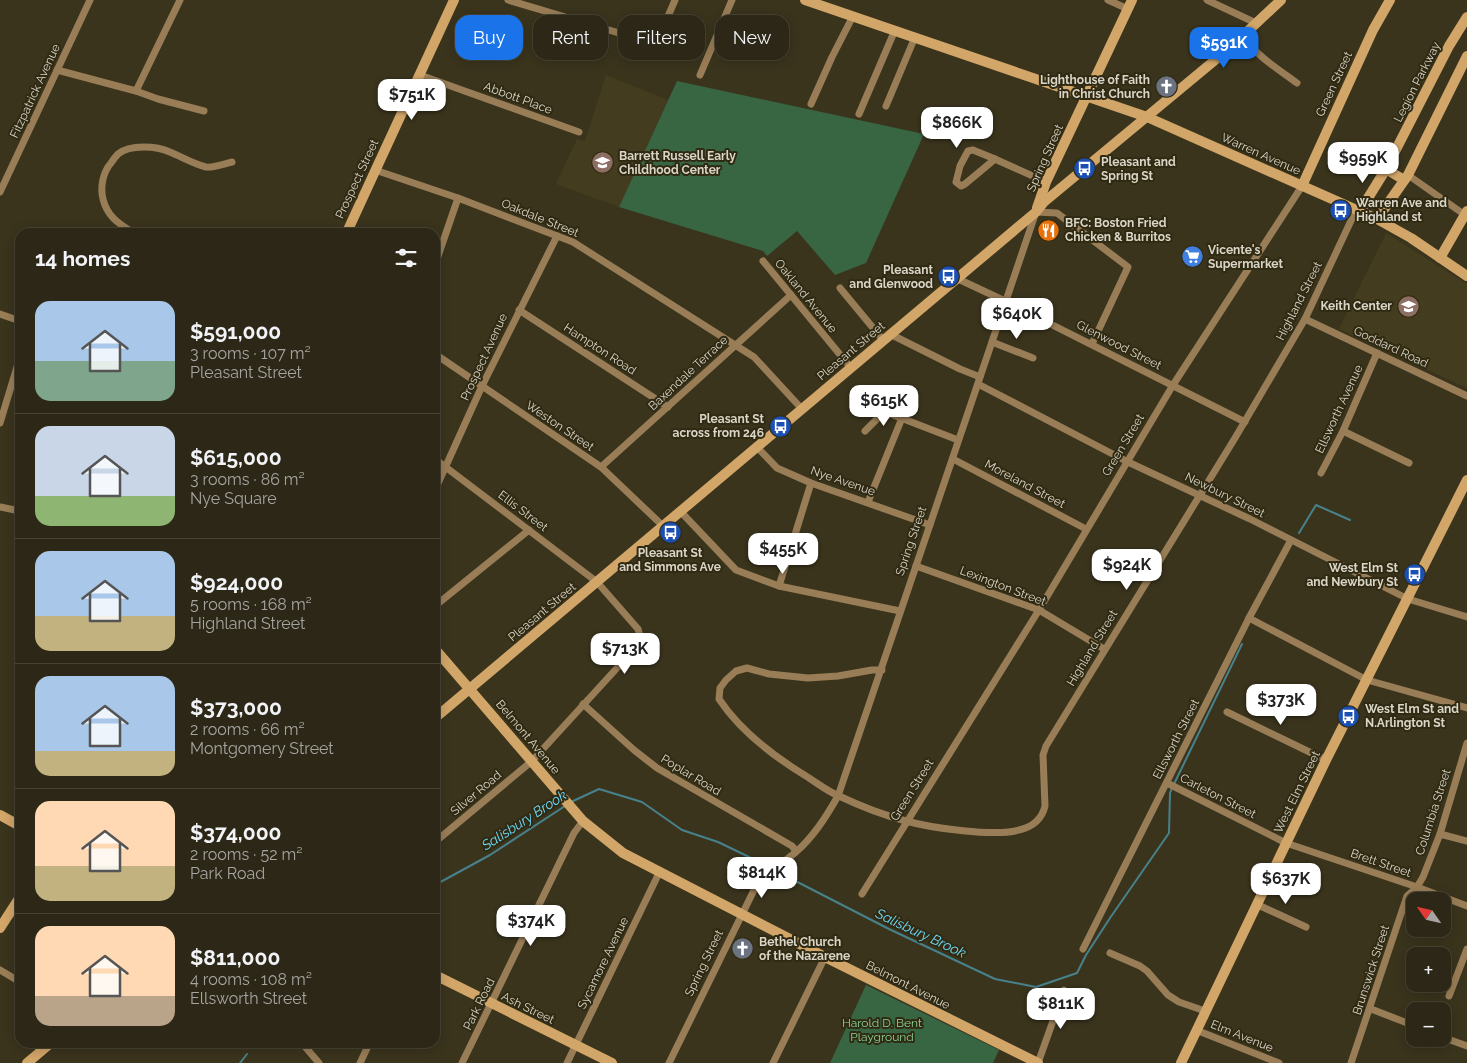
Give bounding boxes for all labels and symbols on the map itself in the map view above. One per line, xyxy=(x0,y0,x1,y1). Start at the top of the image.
pin: $591K xyxy=(1189,27,1259,69)
street label: Legion Parkway xyxy=(1391,39,1443,124)
street label: Fitzpatrick Avenue xyxy=(7,42,63,140)
street label: Green Street xyxy=(1313,49,1355,119)
place label: Lighthouse of Faith in Christ Church xyxy=(1040,73,1150,101)
church icon: Lighthouse of Faith in Christ Church xyxy=(1154,75,1178,99)
pin: $751K xyxy=(377,78,447,121)
street label: Abbott Place xyxy=(482,79,554,117)
pin: $866K xyxy=(922,106,992,149)
street label: Spring Street xyxy=(1024,122,1066,194)
street label: Warren Avenue xyxy=(1219,130,1303,178)
street label: Prospect Street xyxy=(333,137,381,221)
pin: $959K xyxy=(1328,142,1398,184)
place label: Barrett Russell Early Childhood Center xyxy=(619,149,736,177)
school or university icon: Barrett Russell Early Childhood Center xyxy=(591,151,615,175)
place label: Pleasant and Spring St xyxy=(1101,155,1176,183)
bus stop icon: Pleasant and Spring St xyxy=(1073,157,1097,181)
street label: Oakdale Street xyxy=(499,196,581,240)
place label: Warren Ave and Highland st xyxy=(1356,196,1447,224)
bus stop icon: Warren Ave and Highland st xyxy=(1328,198,1352,222)
place label: BFC: Boston Fried Chicken & Burritos xyxy=(1065,216,1171,244)
restaurant icon: BFC: Boston Fried Chicken & Burritos xyxy=(1037,218,1061,242)
place label: Vicente's Supermarket xyxy=(1208,243,1283,271)
supermarket icon: Vicente's Supermarket xyxy=(1180,245,1204,269)
street label: Oakland Avenue xyxy=(772,256,840,336)
street label: Highland Street xyxy=(1273,259,1325,343)
place label: Pleasant and Glenwood xyxy=(849,263,933,291)
bus stop icon: Pleasant and Glenwood xyxy=(937,265,961,289)
school or university icon: Keith Center xyxy=(1396,294,1420,318)
pin: $640K xyxy=(982,298,1052,340)
place label: Keith Center xyxy=(1320,299,1392,313)
street label: Prospect Avenue xyxy=(458,311,510,403)
street label: Glenwood Street xyxy=(1074,318,1164,372)
street label: Pleasant Street xyxy=(814,319,888,383)
street label: Hampton Road xyxy=(561,320,639,378)
street label: Goddard Road xyxy=(1352,324,1430,370)
street label: Baxendale Terrace xyxy=(646,333,730,413)
street label: Ellsworth Avenue xyxy=(1312,362,1366,456)
pin: $615K xyxy=(849,384,919,427)
street label: Weston Street xyxy=(523,398,597,454)
street label: Green Street xyxy=(1099,411,1147,479)
place label: Pleasant St across from 246 xyxy=(673,412,764,440)
bus stop icon: Pleasant St across from 246 xyxy=(768,414,792,438)
street label: Moreland Street xyxy=(982,457,1068,511)
street label: Nye Avenue xyxy=(809,463,877,499)
street label: Newbury Street xyxy=(1183,470,1267,520)
street label: Ellis Street xyxy=(495,488,551,534)
street label: Spring Street xyxy=(893,505,929,577)
bus stop icon: Pleasant St and Simmons Ave xyxy=(658,520,682,544)
pin: $455K xyxy=(748,532,818,575)
place label: Pleasant St and Simmons Ave xyxy=(619,546,721,574)
pin: $924K xyxy=(1092,548,1162,591)
place label: West Elm St and Newbury St xyxy=(1306,561,1398,589)
street label: Lexington Street xyxy=(958,563,1048,609)
bus stop icon: West Elm St and Newbury St xyxy=(1402,563,1426,587)
street label: Pleasant Street xyxy=(505,580,579,644)
street label: Highland Street xyxy=(1064,607,1120,689)
pin: $713K xyxy=(590,632,660,675)
pin: $373K xyxy=(1246,684,1316,726)
street label: Belmont Avenue xyxy=(493,697,563,777)
street label: Ellsworth Street xyxy=(1150,697,1202,781)
place label: West Elm St and N.Arlington St xyxy=(1365,702,1459,730)
bus stop icon: West Elm St and N.Arlington St xyxy=(1337,704,1361,728)
street label: West Elm Street xyxy=(1271,749,1323,835)
street label: Poplar Road xyxy=(658,752,724,798)
street label: Green Street xyxy=(888,757,936,823)
street label: Columbia Street xyxy=(1412,767,1454,857)
street label: Silver Road xyxy=(448,768,504,818)
street label: Carleton Street xyxy=(1178,771,1258,821)
water label: Salisbury Brook xyxy=(478,786,570,854)
street label: Brett Street xyxy=(1349,846,1413,880)
pin: $814K xyxy=(727,856,797,899)
pin: $637K xyxy=(1251,862,1321,905)
north arrow xyxy=(1406,892,1451,938)
pin: $374K xyxy=(496,904,566,947)
water label: Salisbury Brook xyxy=(872,905,969,961)
street label: Sycamore Avenue xyxy=(575,915,631,1011)
street label: Brunswick Street xyxy=(1350,923,1392,1017)
street label: Spring Street xyxy=(682,927,726,999)
place label: Bethel Church of the Nazarene xyxy=(759,935,850,963)
church icon: Bethel Church of the Nazarene xyxy=(731,937,755,961)
street label: Belmont Avenue xyxy=(864,958,952,1012)
street label: Park Road xyxy=(460,976,498,1032)
pin: $811K xyxy=(1026,988,1096,1030)
street label: Ash Street xyxy=(499,989,557,1027)
park label: Harold D. Bent Playground xyxy=(842,1016,922,1044)
street label: Elm Avenue xyxy=(1209,1017,1275,1055)

